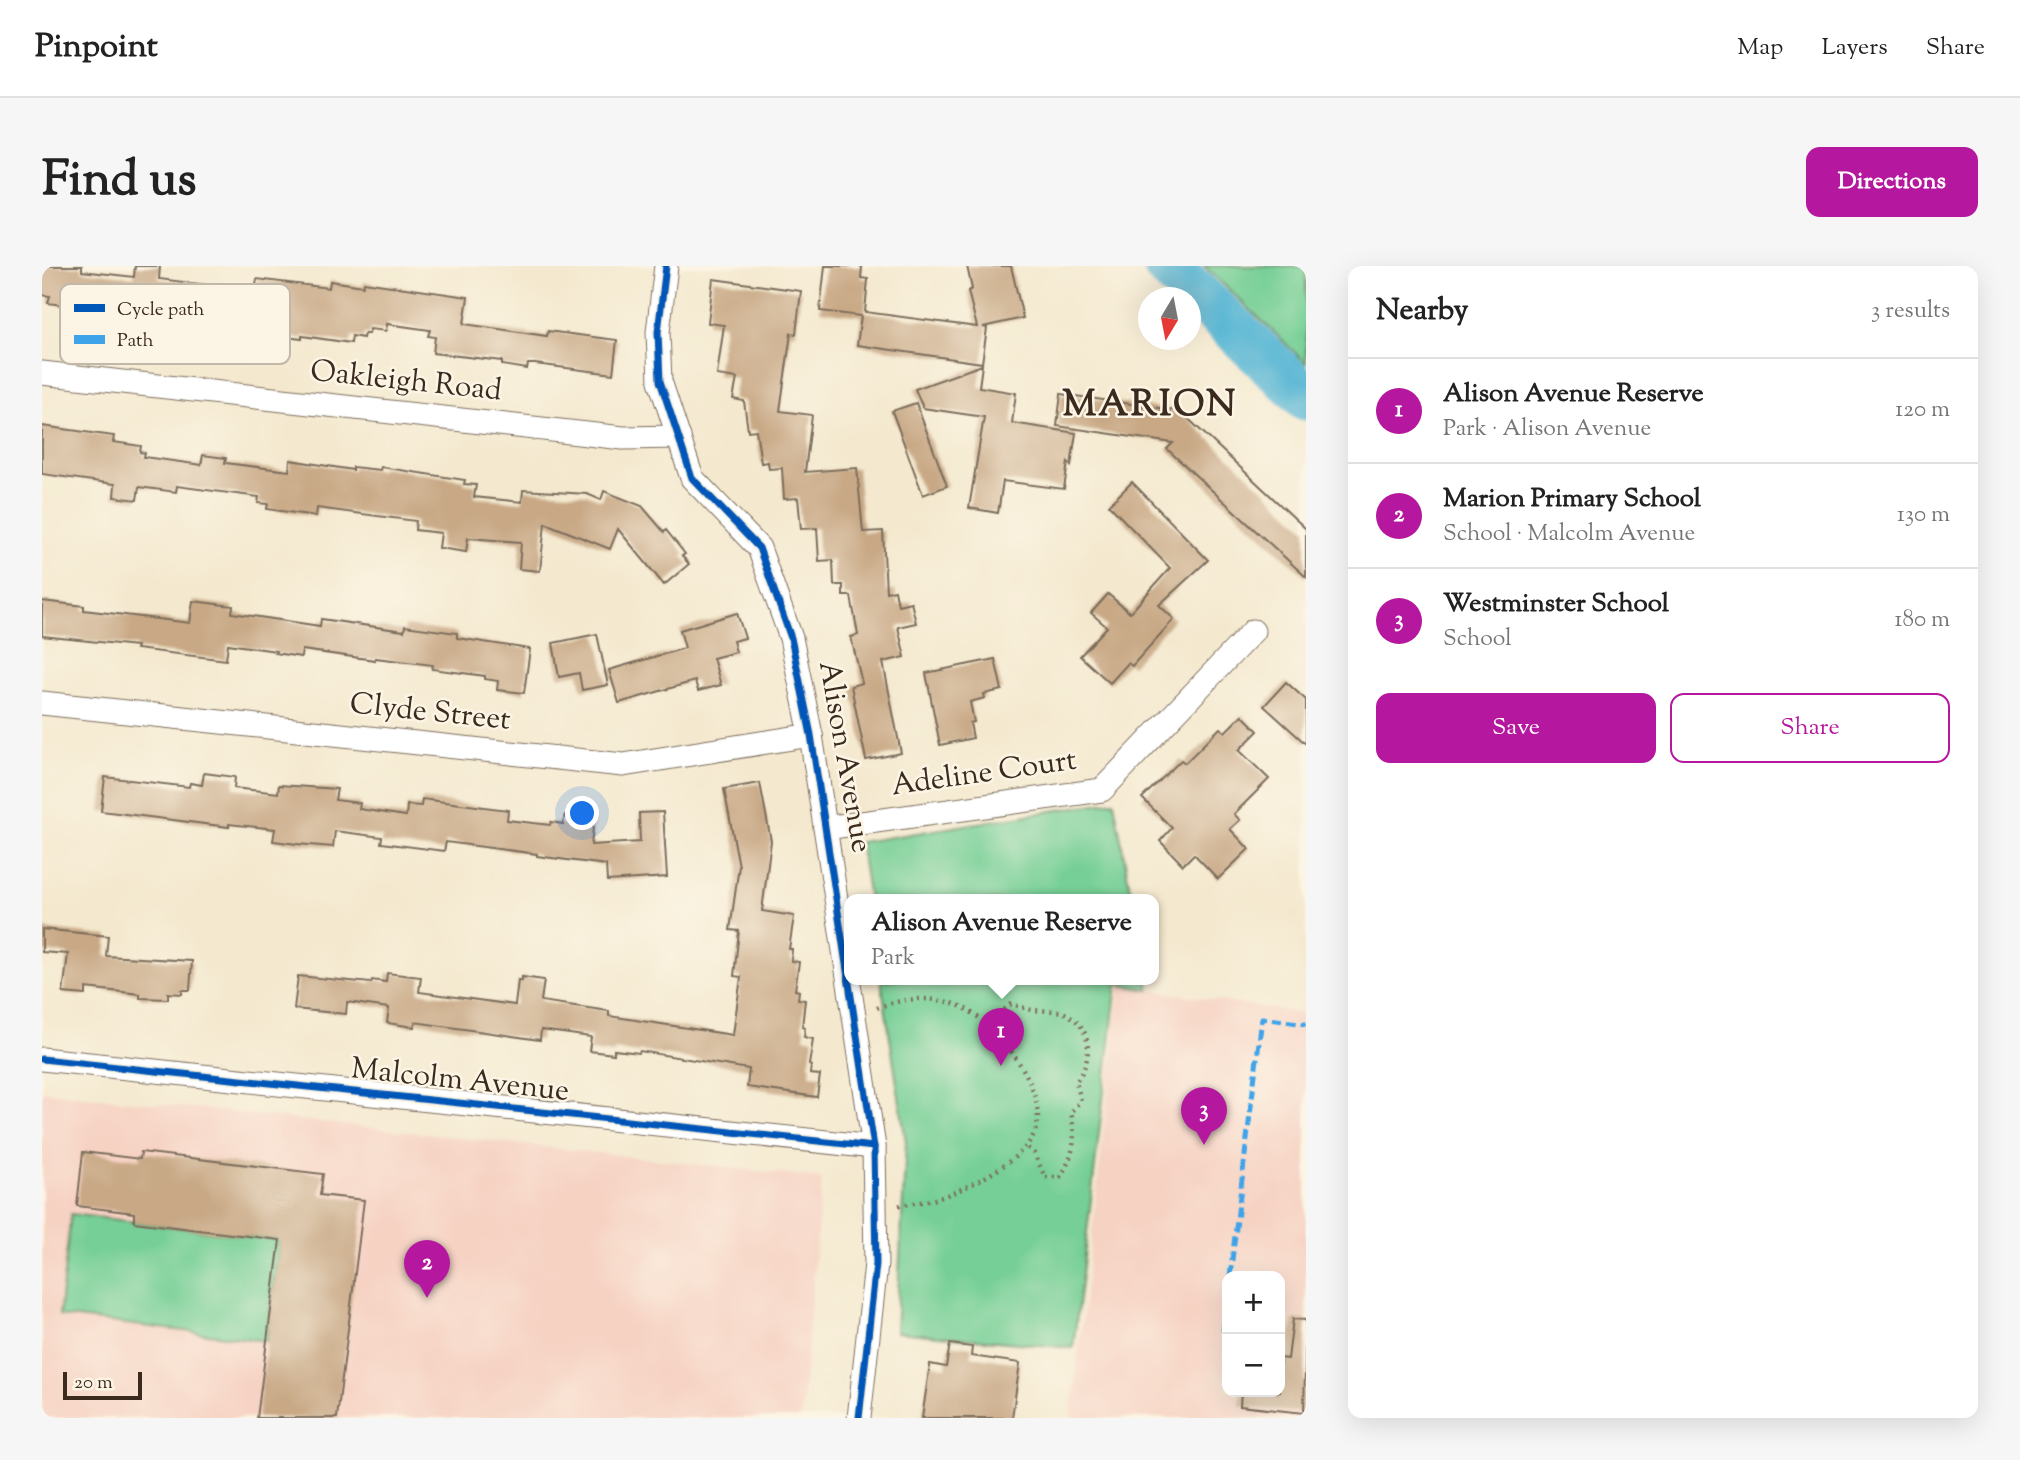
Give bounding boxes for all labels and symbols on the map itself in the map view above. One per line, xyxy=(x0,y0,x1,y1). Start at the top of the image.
legend xyxy=(60,284,290,364)
north arrow xyxy=(1138,287,1201,350)
text: Cycle path xyxy=(117,297,204,324)
text: Path xyxy=(117,328,154,355)
street label: Oakleigh Road xyxy=(308,351,504,413)
district label: MARION xyxy=(1062,379,1238,433)
street label: Alison Avenue xyxy=(806,658,882,856)
street label: Clyde Street xyxy=(348,683,512,743)
street label: Adeline Court xyxy=(889,740,1079,808)
your location xyxy=(565,796,599,830)
pin: 1 xyxy=(978,1008,1024,1066)
street label: Malcolm Avenue xyxy=(349,1048,571,1114)
pin: 3 xyxy=(1181,1087,1227,1145)
pin: 2 xyxy=(404,1240,450,1298)
scale bar xyxy=(63,1369,142,1401)

